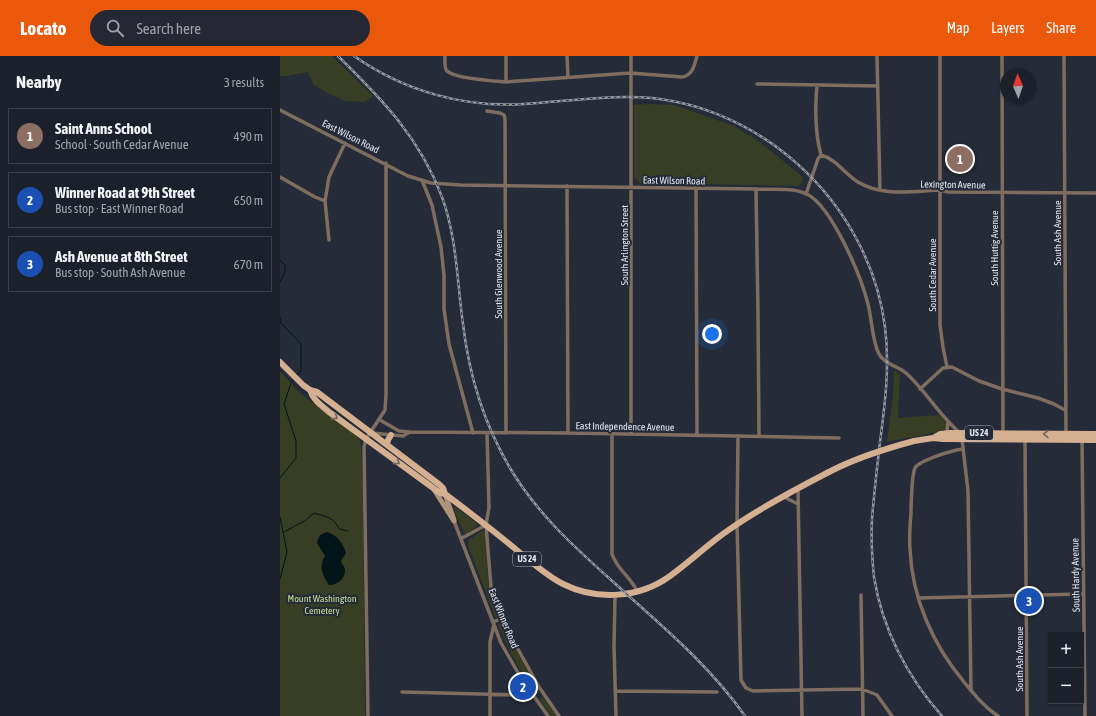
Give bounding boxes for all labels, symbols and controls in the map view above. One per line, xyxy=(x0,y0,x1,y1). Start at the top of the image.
search box xyxy=(90,10,370,46)
text: Locato xyxy=(20,17,66,39)
icon: search xyxy=(104,17,126,39)
text: Search here xyxy=(136,20,201,37)
text: Map xyxy=(947,20,969,36)
text: Layers xyxy=(991,20,1024,36)
text: Share xyxy=(1046,20,1076,36)
north arrow xyxy=(1000,68,1036,104)
text: Nearby xyxy=(16,72,62,92)
text: 3 results xyxy=(224,75,264,90)
street label: East Wilson Road xyxy=(320,117,381,156)
text: Saint Anns School xyxy=(55,120,152,137)
text: 1 xyxy=(27,129,33,144)
text: 490 m xyxy=(234,129,263,144)
text: School · South Cedar Avenue xyxy=(55,137,189,152)
pin: 1 xyxy=(947,144,973,174)
street label: East Wilson Road xyxy=(643,174,706,187)
street label: Lexington Avenue xyxy=(920,178,986,191)
text: Winner Road at 9th Street xyxy=(55,184,195,201)
text: 2 xyxy=(27,193,33,208)
text: 650 m xyxy=(234,193,263,208)
street label: South Ash Avenue xyxy=(1052,200,1063,266)
text: Bus stop · East Winner Road xyxy=(55,201,184,216)
street label: South Arlington Street xyxy=(619,205,630,285)
street label: South Huttig Avenue xyxy=(989,210,1000,285)
street label: South Glenwood Avenue xyxy=(493,229,504,319)
street label: South Cedar Avenue xyxy=(927,238,938,312)
text: Ash Avenue at 8th Street xyxy=(55,248,188,265)
text: 3 xyxy=(27,257,33,272)
text: 670 m xyxy=(234,257,263,272)
text: Bus stop · South Ash Avenue xyxy=(55,265,185,280)
your location xyxy=(702,324,722,344)
one-way arrow xyxy=(331,412,338,419)
street label: East Independence Avenue xyxy=(575,420,675,433)
road number: US 24 xyxy=(965,426,993,440)
one-way arrow xyxy=(1043,430,1049,438)
one-way arrow xyxy=(393,457,400,464)
street label: South Hardy Avenue xyxy=(1069,537,1082,612)
road number: US 24 xyxy=(513,552,541,566)
pin: 3 xyxy=(1016,586,1042,616)
street label: East Winner Road xyxy=(486,587,521,650)
park label: Mount Washington Cemetery xyxy=(287,593,357,616)
street label: South Ash Avenue xyxy=(1014,626,1025,692)
map controls xyxy=(1048,632,1084,704)
button: + xyxy=(1048,632,1084,668)
button: − xyxy=(1048,668,1084,704)
pin: 2 xyxy=(510,672,536,702)

